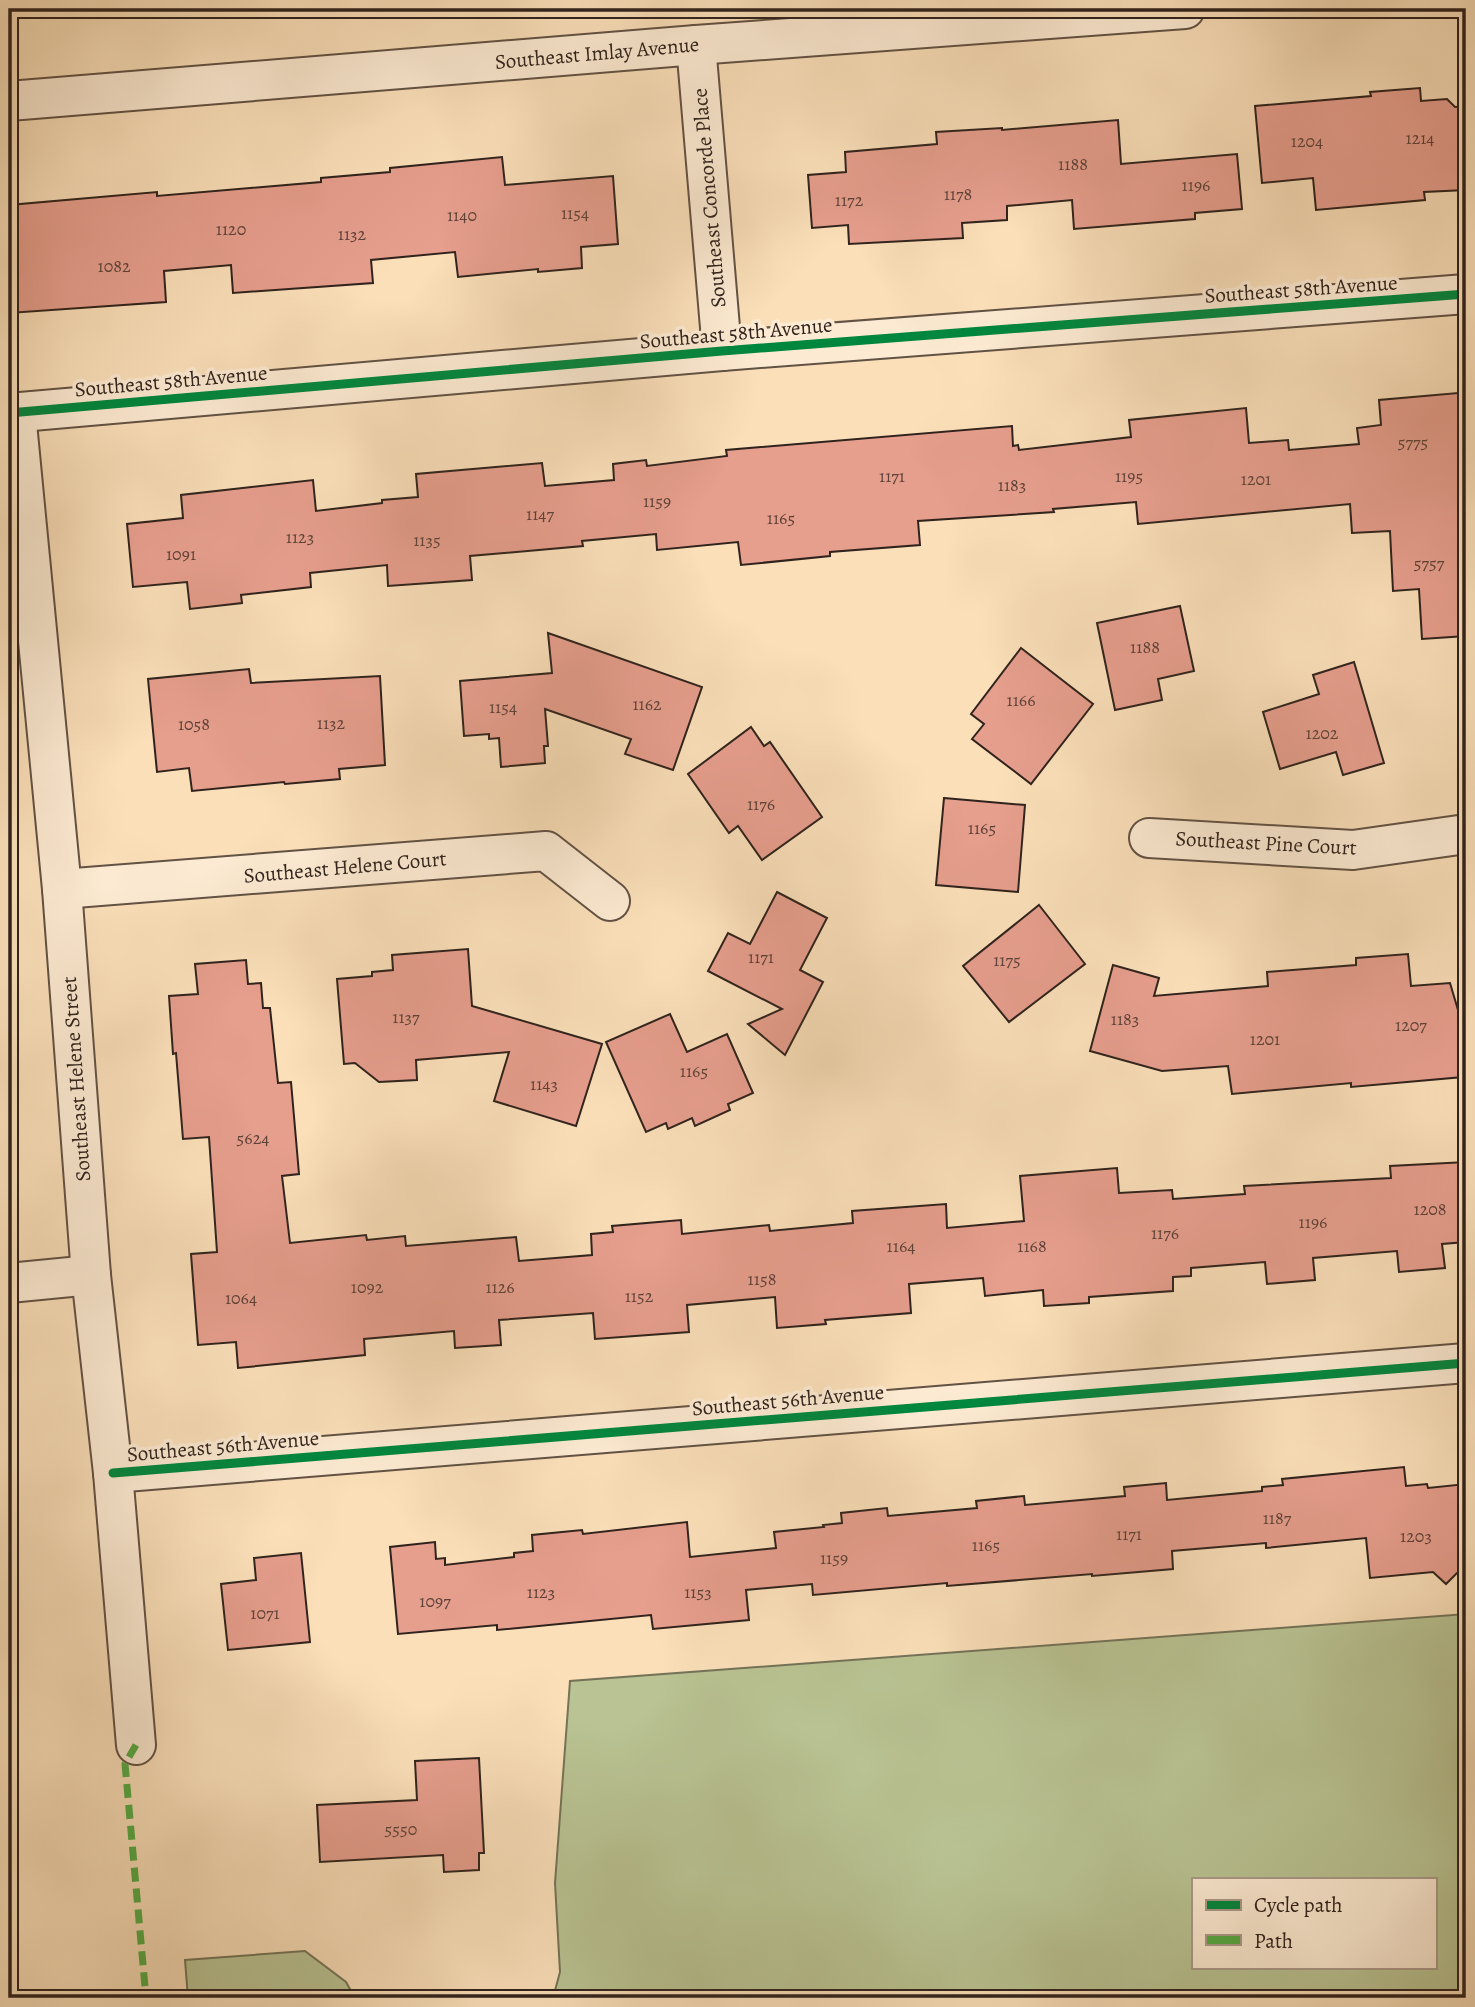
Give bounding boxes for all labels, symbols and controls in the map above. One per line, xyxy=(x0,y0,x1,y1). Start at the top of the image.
street label: Southeast Imlay Avenue xyxy=(494,30,700,76)
street label: Southeast Concorde Place xyxy=(685,87,733,309)
house number: 1214 xyxy=(1405,126,1435,150)
house number: 1204 xyxy=(1291,129,1323,153)
house number: 1188 xyxy=(1058,152,1088,176)
house number: 1196 xyxy=(1182,173,1210,197)
house number: 1178 xyxy=(944,182,972,206)
house number: 1172 xyxy=(835,188,864,212)
house number: 1154 xyxy=(561,201,589,225)
house number: 1140 xyxy=(447,203,477,227)
house number: 1120 xyxy=(216,217,246,241)
house number: 1132 xyxy=(338,222,367,246)
house number: 1082 xyxy=(97,254,131,278)
street label: Southeast 58th Avenue xyxy=(1204,268,1398,310)
street label: Southeast 58th Avenue xyxy=(638,311,834,355)
street label: Southeast 58th Avenue xyxy=(73,359,269,403)
house number: 5775 xyxy=(1398,430,1428,454)
house number: 1171 xyxy=(879,464,905,488)
house number: 1195 xyxy=(1115,464,1143,488)
house number: 1201 xyxy=(1241,467,1271,491)
house number: 1183 xyxy=(998,473,1026,497)
house number: 1159 xyxy=(643,489,671,513)
house number: 1147 xyxy=(526,502,554,526)
house number: 1165 xyxy=(767,506,795,530)
house number: 1123 xyxy=(286,525,314,549)
house number: 1135 xyxy=(413,528,441,552)
house number: 1091 xyxy=(166,542,196,566)
house number: 5757 xyxy=(1414,551,1445,575)
house number: 1188 xyxy=(1130,635,1160,659)
house number: 1166 xyxy=(1007,688,1035,712)
house number: 1162 xyxy=(632,692,662,716)
house number: 1154 xyxy=(489,695,517,719)
house number: 1132 xyxy=(317,711,346,735)
house number: 1058 xyxy=(178,712,210,736)
house number: 1202 xyxy=(1306,721,1339,745)
house number: 1176 xyxy=(747,792,775,816)
house number: 1165 xyxy=(968,816,996,840)
street label: Southeast Pine Court xyxy=(1175,824,1357,862)
street label: Southeast Helene Court xyxy=(242,844,448,890)
house number: 1171 xyxy=(748,945,774,969)
house number: 1175 xyxy=(993,948,1021,972)
street label: Southeast Helene Street xyxy=(55,975,97,1182)
house number: 1137 xyxy=(392,1005,420,1029)
house number: 1183 xyxy=(1111,1007,1139,1031)
house number: 1207 xyxy=(1395,1013,1427,1037)
house number: 1201 xyxy=(1250,1027,1280,1051)
house number: 1165 xyxy=(680,1059,708,1083)
house number: 1143 xyxy=(530,1072,558,1096)
house number: 5624 xyxy=(237,1126,269,1150)
house number: 1208 xyxy=(1413,1197,1447,1221)
house number: 1196 xyxy=(1299,1210,1327,1234)
house number: 1176 xyxy=(1151,1221,1179,1245)
house number: 1164 xyxy=(887,1234,915,1258)
house number: 1168 xyxy=(1017,1234,1047,1258)
house number: 1158 xyxy=(748,1267,776,1291)
house number: 1092 xyxy=(351,1275,384,1299)
house number: 1126 xyxy=(485,1275,515,1299)
house number: 1152 xyxy=(625,1284,654,1308)
house number: 1064 xyxy=(225,1286,257,1310)
street label: Southeast 56th Avenue xyxy=(691,1378,885,1422)
street label: Southeast 56th Avenue xyxy=(126,1424,320,1468)
house number: 1187 xyxy=(1263,1506,1292,1530)
house number: 1171 xyxy=(1116,1522,1142,1546)
house number: 1203 xyxy=(1400,1524,1432,1548)
house number: 1165 xyxy=(972,1533,1000,1557)
house number: 1159 xyxy=(820,1546,848,1570)
house number: 1123 xyxy=(527,1580,555,1604)
house number: 1153 xyxy=(684,1580,712,1604)
house number: 1097 xyxy=(419,1589,451,1613)
house number: 1071 xyxy=(250,1601,280,1625)
house number: 5550 xyxy=(385,1817,417,1841)
legend xyxy=(1192,1878,1436,1968)
text: Cycle path xyxy=(1254,1891,1343,1919)
text: Path xyxy=(1254,1927,1293,1955)

